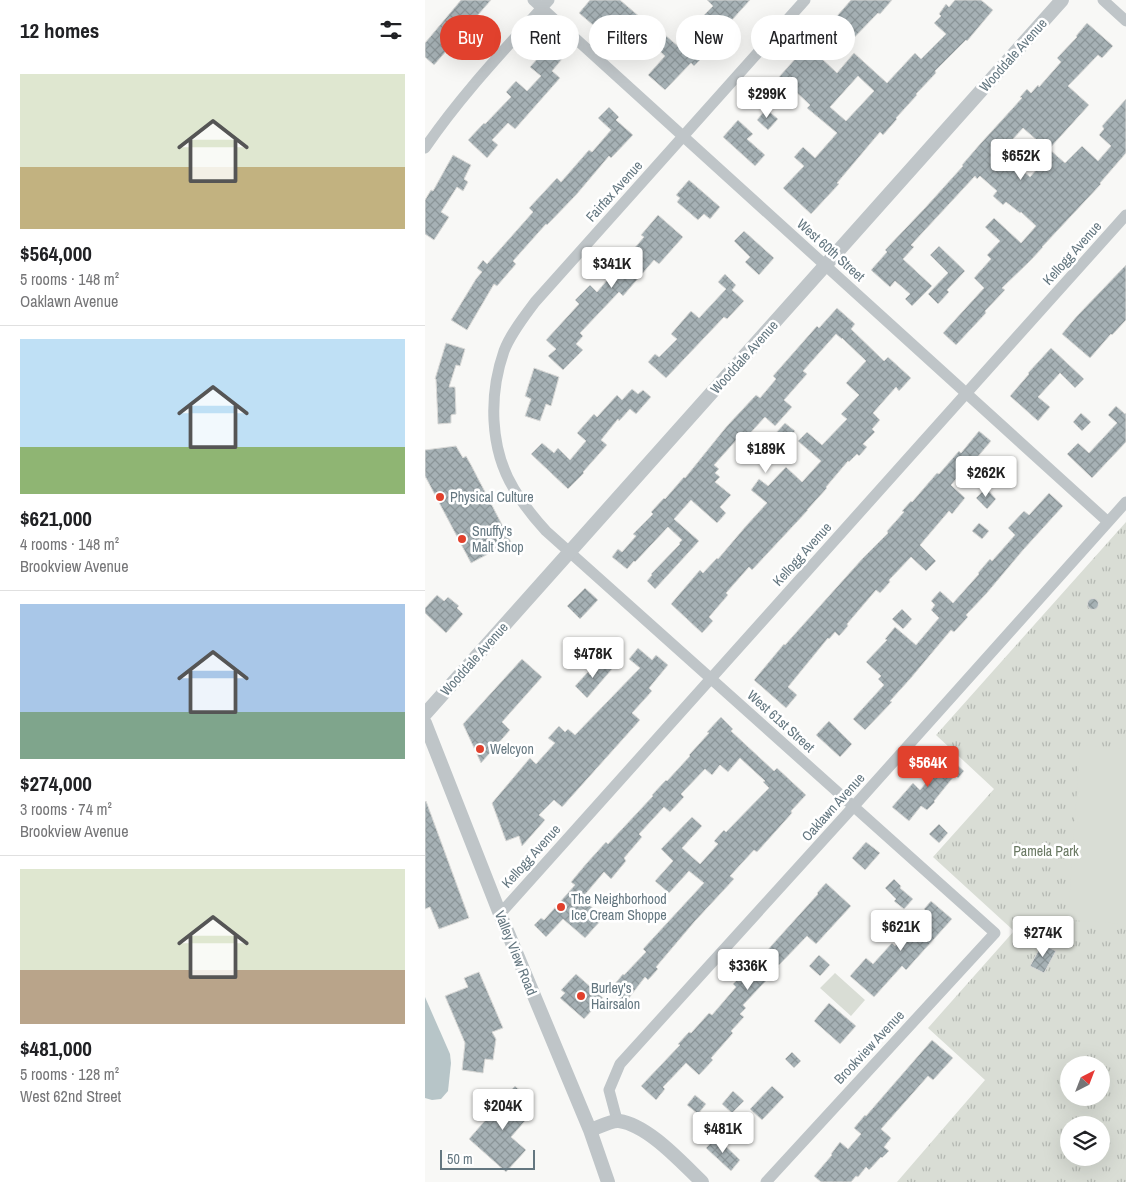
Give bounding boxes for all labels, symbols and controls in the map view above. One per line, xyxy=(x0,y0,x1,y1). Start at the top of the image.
street label: Wooddale Avenue xyxy=(975,14,1051,96)
chip: Buy xyxy=(440,15,501,60)
chip: Rent xyxy=(511,15,579,60)
chip: Filters xyxy=(589,15,666,60)
chip: New xyxy=(676,15,741,60)
chip: Apartment xyxy=(751,15,855,60)
text: 12 homes xyxy=(20,16,99,45)
icon: filters xyxy=(377,16,405,44)
pin: $299K xyxy=(732,76,802,119)
text: $299K xyxy=(748,82,786,104)
icon: home xyxy=(168,106,258,196)
pin: $652K xyxy=(986,138,1056,181)
text: $652K xyxy=(1002,144,1040,166)
street label: Fairfax Avenue xyxy=(582,157,646,225)
street label: West 60th Street xyxy=(793,215,869,285)
street label: Kellogg Avenue xyxy=(1039,217,1105,289)
text: $564,000 xyxy=(20,239,92,268)
pin: $341K xyxy=(577,246,647,289)
text: $341K xyxy=(593,252,631,274)
text: 5 rooms · 148 m² xyxy=(20,268,119,290)
text: Oaklawn Avenue xyxy=(20,290,118,312)
street label: Wooddale Avenue xyxy=(706,316,782,398)
icon: home xyxy=(168,372,258,462)
pin: $189K xyxy=(731,432,801,474)
text: $189K xyxy=(747,437,785,459)
pin: $262K xyxy=(951,456,1021,498)
text: $262K xyxy=(967,461,1005,483)
place label: Physical Culture xyxy=(450,488,534,506)
marker: Physical Culture xyxy=(434,491,446,503)
text: $621,000 xyxy=(20,504,92,533)
street label: Kellogg Avenue xyxy=(769,518,835,590)
place label: Snuffy's Malt Shop xyxy=(472,522,524,556)
text: 4 rooms · 148 m² xyxy=(20,533,119,555)
marker: Snuffy's Malt Shop xyxy=(456,533,468,545)
text: Brookview Avenue xyxy=(20,555,128,577)
street label: Wooddale Avenue xyxy=(436,618,512,700)
pin: $478K xyxy=(558,636,628,679)
icon: home xyxy=(168,637,258,727)
text: $478K xyxy=(574,642,612,664)
street label: West 61st Street xyxy=(744,686,818,756)
place label: Welcyon xyxy=(490,740,534,758)
marker: Welcyon xyxy=(474,743,486,755)
pin: $564K xyxy=(893,746,963,788)
text: $564K xyxy=(909,751,947,773)
text: $274,000 xyxy=(20,769,92,798)
street label: Oaklawn Avenue xyxy=(798,769,868,845)
text: 3 rooms · 74 m² xyxy=(20,798,112,820)
text: Brookview Avenue xyxy=(20,820,128,842)
street label: Kellogg Avenue xyxy=(498,820,564,892)
park label: Pamela Park xyxy=(1013,842,1079,860)
place label: The Neighborhood Ice Cream Shoppe xyxy=(571,890,667,924)
marker: The Neighborhood Ice Cream Shoppe xyxy=(555,901,567,913)
icon: home xyxy=(168,902,258,992)
street label: Valley View Road xyxy=(491,908,541,998)
pin: $621K xyxy=(866,910,936,952)
text: $621K xyxy=(882,915,920,937)
pin: $274K xyxy=(1008,916,1078,958)
text: $274K xyxy=(1024,921,1062,943)
pin: $336K xyxy=(713,948,783,991)
text: $336K xyxy=(729,954,767,976)
place label: Burley's Hairsalon xyxy=(591,979,640,1013)
marker: Burley's Hairsalon xyxy=(575,990,587,1002)
street label: Brookview Avenue xyxy=(830,1006,908,1088)
text: $481,000 xyxy=(20,1034,92,1063)
north arrow xyxy=(1060,1056,1110,1106)
map controls xyxy=(1060,1056,1110,1166)
text: 5 rooms · 128 m² xyxy=(20,1063,119,1085)
text: West 62nd Street xyxy=(20,1085,121,1107)
pin: $204K xyxy=(468,1088,538,1131)
text: $204K xyxy=(484,1094,522,1116)
pin: $481K xyxy=(688,1112,758,1154)
button: layers xyxy=(1060,1116,1110,1166)
text: $481K xyxy=(704,1117,742,1139)
scale bar xyxy=(440,1147,535,1170)
text: 50 m xyxy=(447,1150,473,1168)

